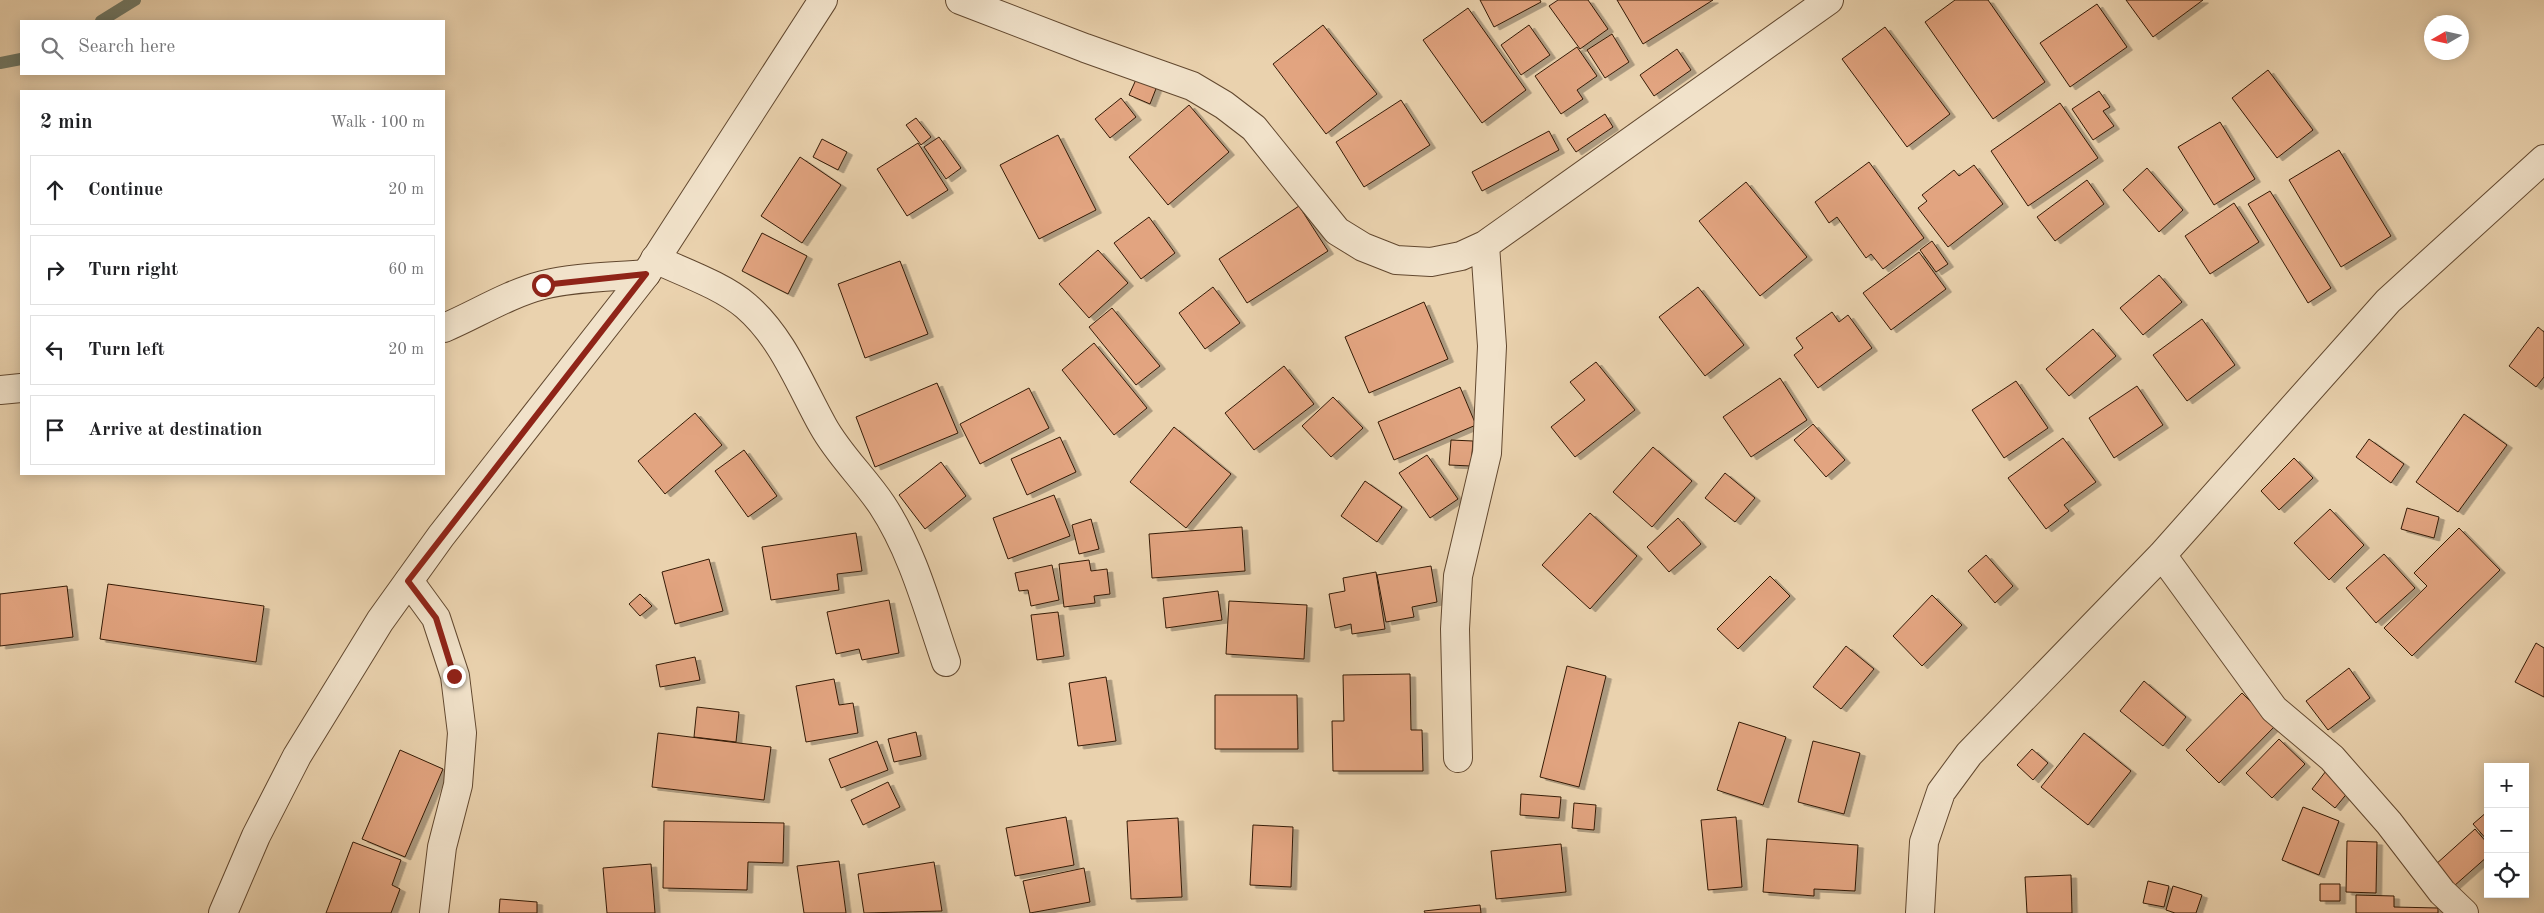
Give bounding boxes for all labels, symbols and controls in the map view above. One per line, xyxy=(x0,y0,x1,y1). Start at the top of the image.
north arrow xyxy=(2424,15,2469,60)
search box xyxy=(20,20,445,75)
icon: search xyxy=(38,34,66,62)
text: Search here xyxy=(78,38,175,57)
text: 2 min xyxy=(40,112,93,133)
text: Walk · 100 m xyxy=(330,115,425,131)
icon: ahead xyxy=(41,176,69,204)
text: Continue xyxy=(88,181,163,200)
text: 20 m xyxy=(388,182,424,198)
icon: right xyxy=(41,256,69,284)
text: Turn right xyxy=(88,261,178,280)
text: 60 m xyxy=(388,262,424,278)
route start xyxy=(532,274,555,297)
icon: left xyxy=(41,336,69,364)
text: Turn left xyxy=(88,341,165,360)
text: 20 m xyxy=(388,342,424,358)
icon: arrive xyxy=(41,416,69,444)
text: Arrive at destination xyxy=(88,421,262,440)
route end xyxy=(443,665,466,688)
map controls xyxy=(2484,763,2529,898)
button: + xyxy=(2484,763,2529,808)
button: − xyxy=(2484,808,2529,853)
button: locate xyxy=(2484,853,2529,898)

